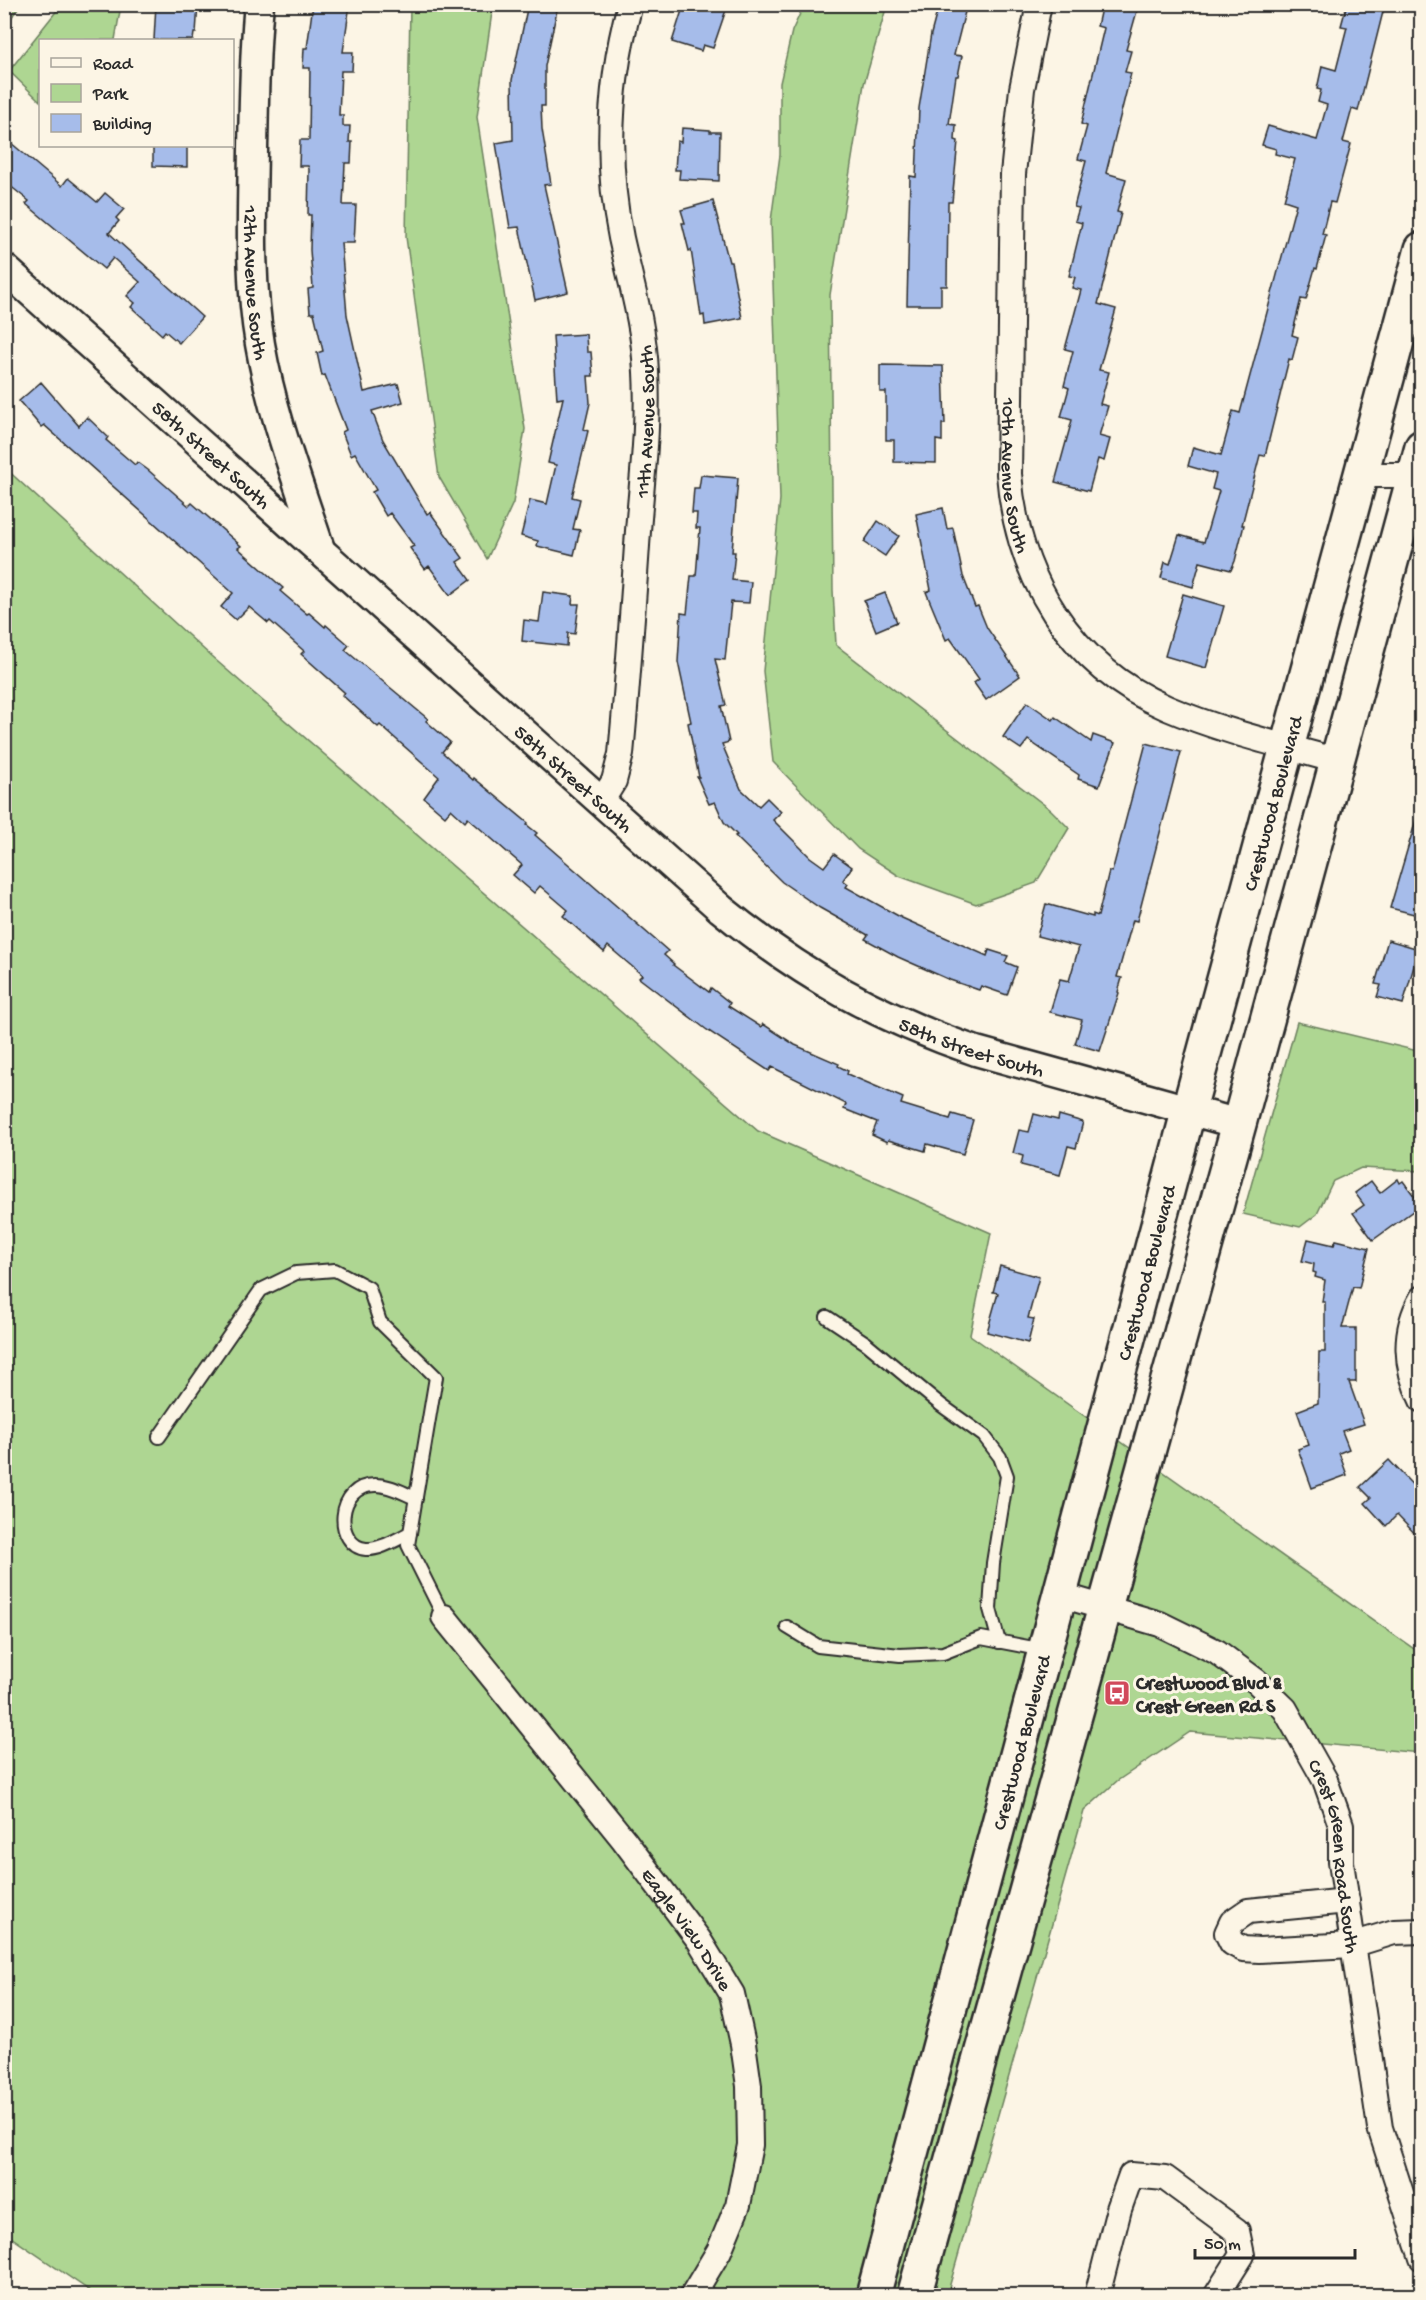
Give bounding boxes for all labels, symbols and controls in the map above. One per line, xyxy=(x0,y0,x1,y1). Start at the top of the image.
legend xyxy=(39,39,234,147)
text: Road xyxy=(93,55,134,76)
text: Park xyxy=(92,85,129,106)
text: Building xyxy=(92,115,152,136)
street label: 12th Avenue South xyxy=(237,204,271,362)
street label: 11th Avenue South xyxy=(633,343,662,500)
street label: 10th Avenue South xyxy=(994,397,1033,557)
street label: 58th Street South xyxy=(146,398,274,516)
street label: Crestwood Boulevard xyxy=(1241,712,1310,894)
street label: 58th Street South xyxy=(508,721,636,840)
street label: 58th Street South xyxy=(895,1014,1046,1084)
street label: Crestwood Boulevard xyxy=(1115,1181,1184,1364)
street label: Crestwood Boulevard xyxy=(990,1651,1059,1833)
place label: Crestwood Blvd & Crest Green Rd S xyxy=(1135,1674,1282,1720)
bus stop icon: Crestwood Blvd & Crest Green Rd S xyxy=(1102,1678,1132,1708)
street label: Crest Green Road South xyxy=(1301,1756,1362,1955)
street label: Eagle View Drive xyxy=(634,1865,736,1997)
scale bar xyxy=(1195,2222,1356,2260)
text: 50 m xyxy=(1204,2235,1241,2256)

